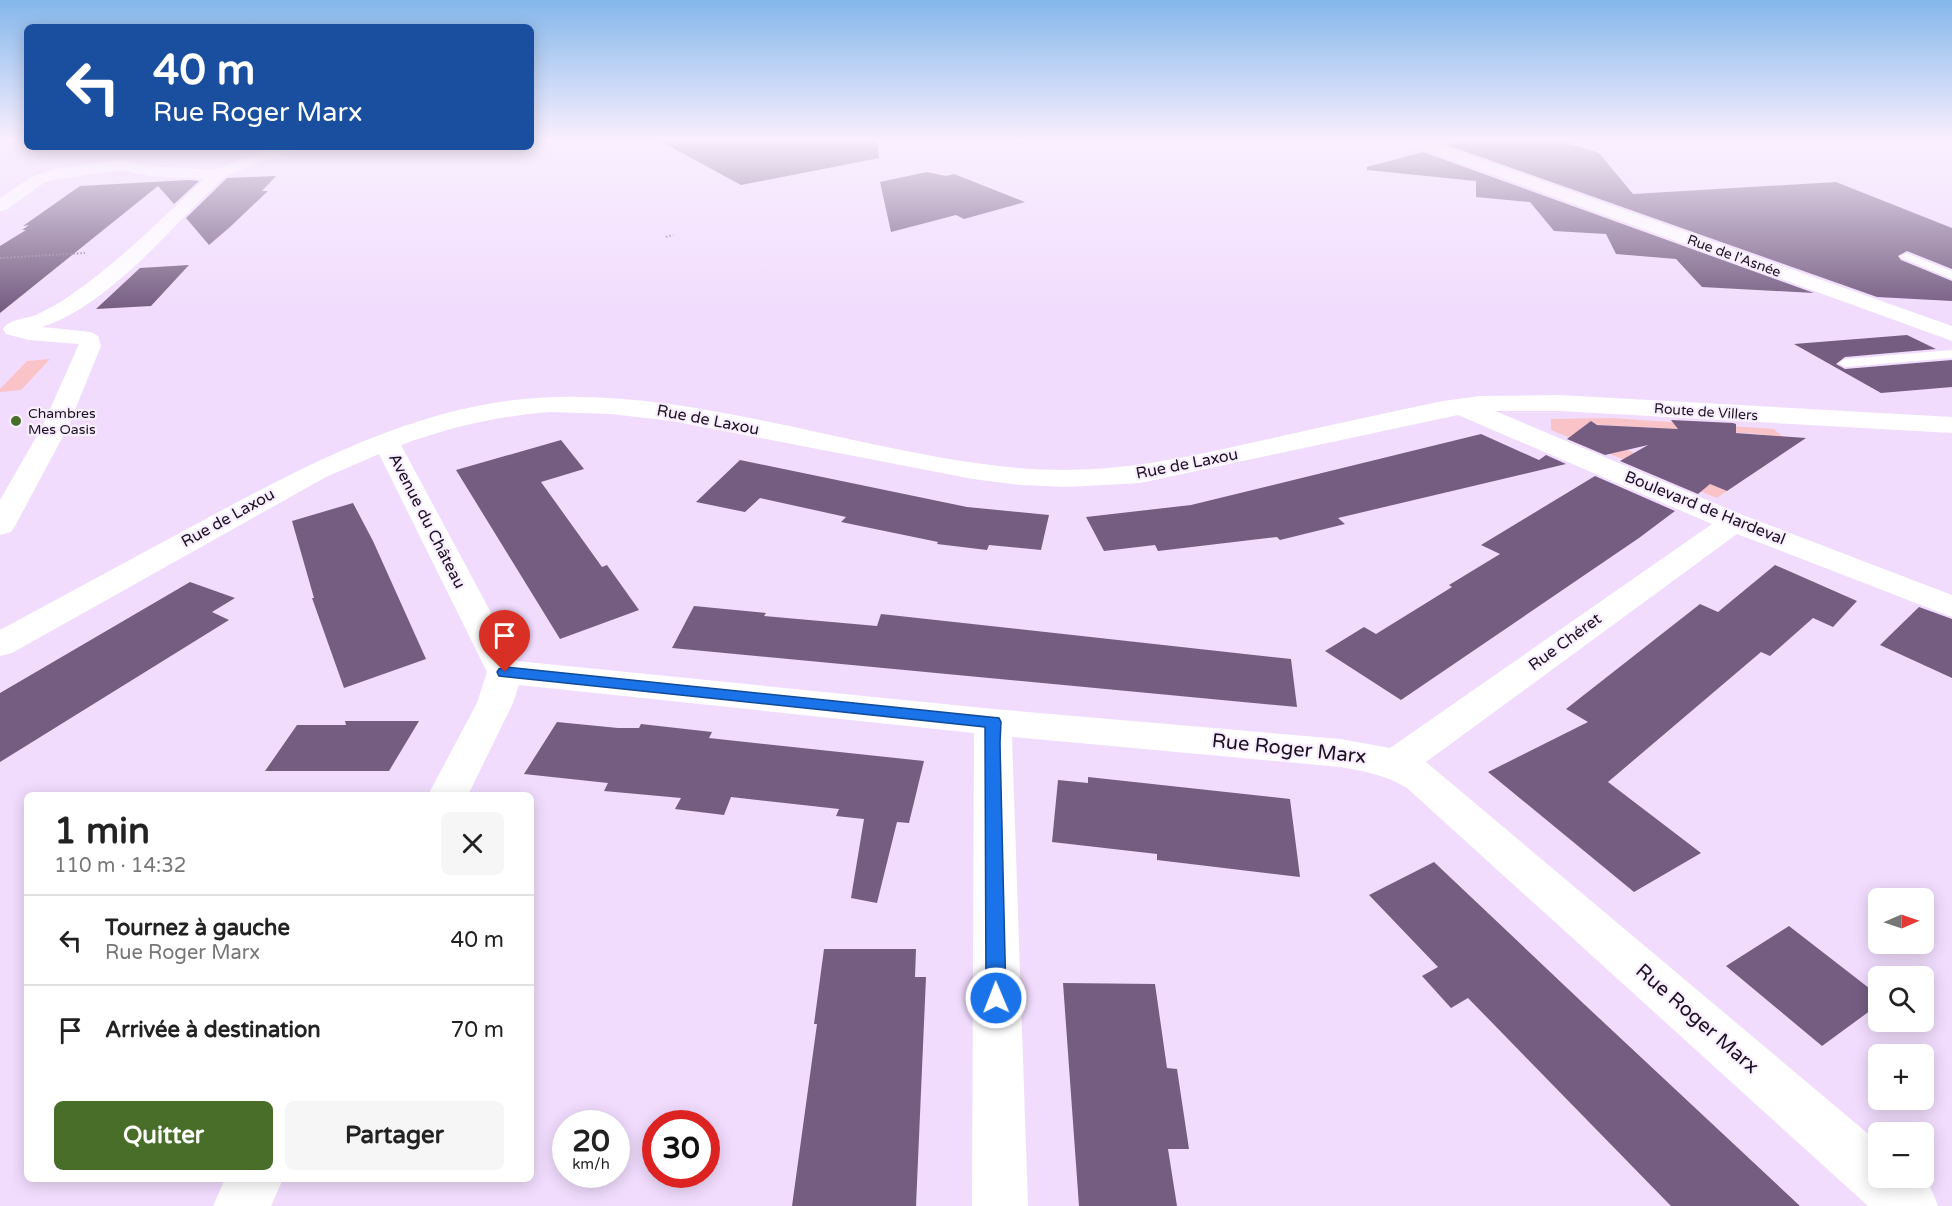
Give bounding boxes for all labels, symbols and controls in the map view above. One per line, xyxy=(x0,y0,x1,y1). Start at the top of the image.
text: 40 m xyxy=(153,45,255,96)
icon: left xyxy=(54,48,132,126)
text: Rue Roger Marx xyxy=(153,96,363,129)
street label: Rue de l'Asnée xyxy=(1685,231,1783,281)
street label: Rue de Laxou xyxy=(655,400,761,440)
street label: Route de Villers xyxy=(1653,400,1759,424)
place label: Chambres Mes Oasis xyxy=(28,405,96,438)
marker: Chambres Mes Oasis xyxy=(9,414,23,428)
street label: Rue de Laxou xyxy=(1134,444,1240,484)
street label: Avenue du Château xyxy=(384,450,470,592)
street label: Boulevard de Hardeval xyxy=(1622,467,1788,549)
street label: Rue de Laxou xyxy=(178,484,278,552)
street label: Rue Chéret xyxy=(1525,609,1605,675)
pin xyxy=(479,610,530,672)
icon: arrive xyxy=(488,619,521,652)
street label: Rue Roger Marx xyxy=(1211,729,1367,769)
text: 1 min xyxy=(54,810,150,853)
button: close xyxy=(441,812,504,875)
text: 110 m · 14:32 xyxy=(54,854,186,878)
north arrow xyxy=(1868,888,1934,954)
map controls xyxy=(1868,888,1934,1188)
text: Tournez à gauche xyxy=(105,915,290,941)
icon: left xyxy=(54,924,87,957)
text: 40 m xyxy=(450,927,504,953)
text: Rue Roger Marx xyxy=(105,941,260,965)
street label: Rue Roger Marx xyxy=(1631,959,1763,1079)
position arrow xyxy=(964,966,1028,1030)
button: search xyxy=(1868,966,1934,1032)
icon: arrive xyxy=(54,1014,87,1047)
text: Arrivée à destination xyxy=(105,1017,321,1043)
text: 70 m xyxy=(450,1017,504,1043)
button: + xyxy=(1868,1044,1934,1110)
button: Quitter xyxy=(54,1101,273,1170)
button: Partager xyxy=(285,1101,504,1170)
speed limit sign: 30 xyxy=(642,1110,720,1188)
button: − xyxy=(1868,1122,1934,1188)
text: 20 xyxy=(572,1123,610,1160)
text: km/h xyxy=(572,1155,610,1173)

